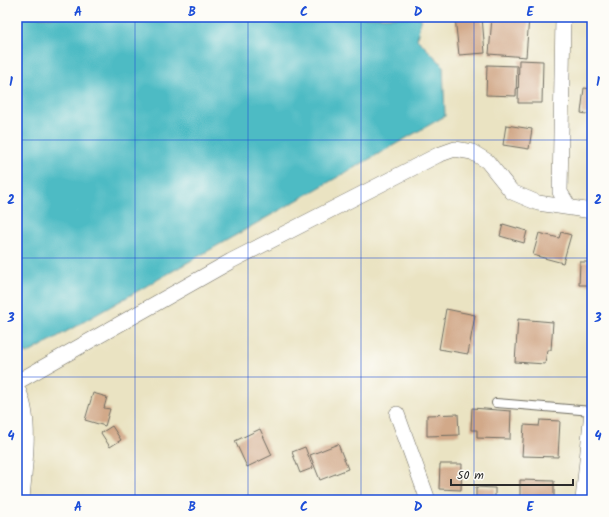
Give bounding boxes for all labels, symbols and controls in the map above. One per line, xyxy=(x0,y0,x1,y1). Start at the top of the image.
text: A xyxy=(74,2,82,23)
text: B xyxy=(188,2,196,23)
text: C xyxy=(300,2,308,23)
text: D xyxy=(414,2,423,23)
text: E xyxy=(526,2,534,23)
text: 1 xyxy=(9,72,13,93)
text: 1 xyxy=(596,72,600,93)
text: 2 xyxy=(7,190,15,211)
text: 2 xyxy=(594,190,602,211)
text: 3 xyxy=(6,308,15,329)
text: 3 xyxy=(593,308,602,329)
text: 4 xyxy=(7,426,15,447)
text: 4 xyxy=(594,426,602,447)
scale bar xyxy=(451,461,573,487)
text: 50 m xyxy=(457,466,484,485)
text: A xyxy=(74,497,82,517)
text: B xyxy=(188,497,196,517)
text: C xyxy=(300,497,308,517)
text: D xyxy=(414,497,423,517)
text: E xyxy=(526,497,534,517)

